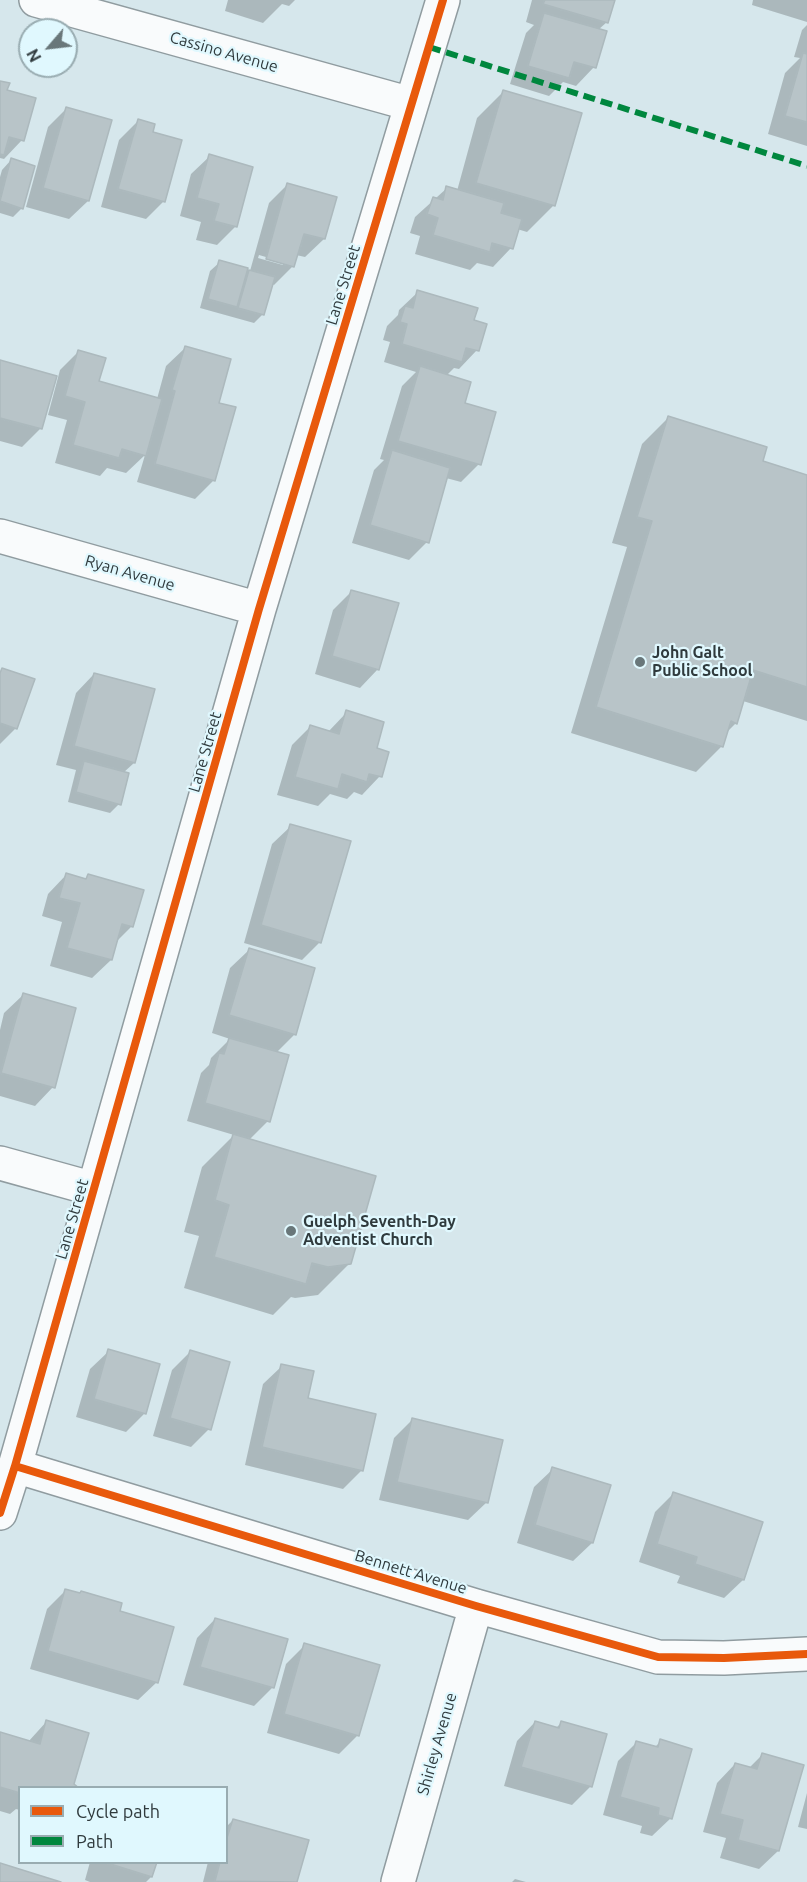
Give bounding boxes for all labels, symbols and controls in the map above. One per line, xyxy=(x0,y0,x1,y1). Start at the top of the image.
north arrow xyxy=(18,18,78,78)
street label: Cassino Avenue xyxy=(168,27,280,77)
text: N xyxy=(23,46,45,65)
street label: Lane Street xyxy=(322,243,364,327)
street label: Ryan Avenue xyxy=(83,551,177,595)
place label: John Galt Public School xyxy=(652,643,752,681)
marker: John Galt Public School xyxy=(633,655,647,669)
street label: Lane Street xyxy=(184,710,226,794)
street label: Lane Street xyxy=(51,1177,93,1261)
place label: Guelph Seventh-Day Adventist Church xyxy=(303,1212,456,1250)
marker: Guelph Seventh-Day Adventist Church xyxy=(284,1224,298,1238)
street label: Bennett Avenue xyxy=(353,1546,469,1598)
street label: Shirley Avenue xyxy=(413,1691,461,1797)
legend xyxy=(18,1786,228,1864)
text: Cycle path xyxy=(76,1801,160,1821)
text: Path xyxy=(76,1831,113,1851)

